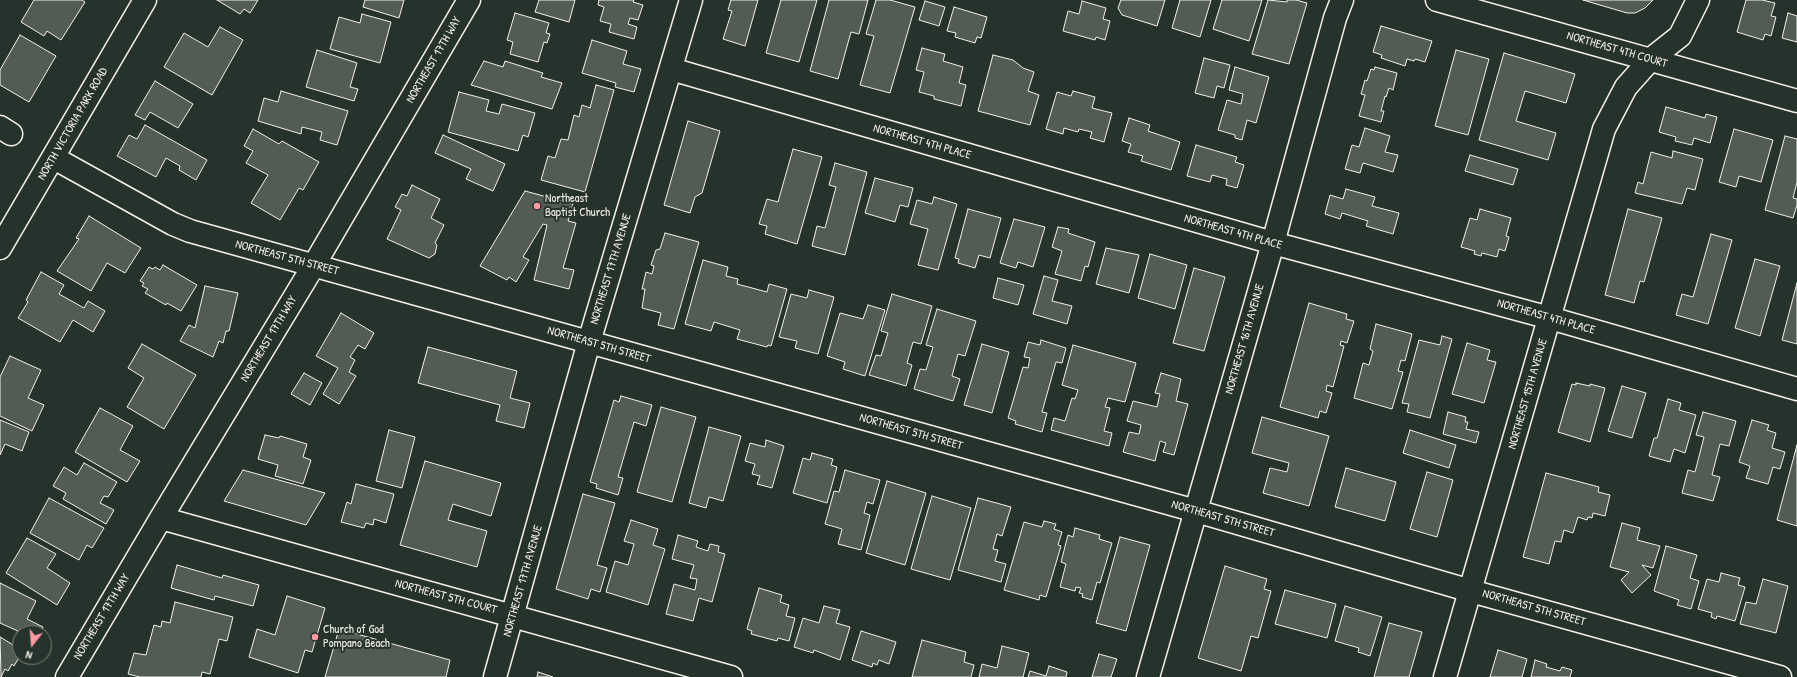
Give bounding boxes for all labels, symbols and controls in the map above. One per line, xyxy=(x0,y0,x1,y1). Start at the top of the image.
street label: NORTHEAST 17TH WAY xyxy=(403,14,465,106)
street label: NORTHEAST 4TH COURT xyxy=(1565,29,1669,71)
street label: NORTH VICTORIA PARK ROAD xyxy=(35,65,111,183)
street label: NORTHEAST 4TH PLACE xyxy=(871,121,973,163)
place label: Northeast Baptist Church xyxy=(545,192,610,220)
marker: Northeast Baptist Church xyxy=(532,201,542,211)
street label: NORTHEAST 4TH PLACE xyxy=(1182,211,1284,253)
street label: NORTHEAST 17TH AVENUE xyxy=(587,212,635,326)
street label: NORTHEAST 5TH STREET xyxy=(234,237,340,279)
street label: NORTHEAST 16TH AVENUE xyxy=(1222,282,1268,396)
street label: NORTHEAST 17TH WAY xyxy=(238,293,300,385)
street label: NORTHEAST 4TH PLACE xyxy=(1495,296,1597,338)
street label: NORTHEAST 5TH STREET xyxy=(546,323,652,367)
street label: NORTHEAST 15TH AVENUE xyxy=(1505,337,1551,451)
street label: NORTHEAST 5TH STREET xyxy=(858,410,964,454)
street label: NORTHEAST 5TH STREET xyxy=(1170,497,1276,541)
street label: NORTHEAST 17TH AVENUE xyxy=(500,524,546,638)
street label: NORTHEAST 17TH WAY xyxy=(71,571,133,663)
street label: NORTHEAST 5TH COURT xyxy=(394,576,498,618)
street label: NORTHEAST 5TH STREET xyxy=(1481,586,1587,630)
place label: Church of God Pompano Beach xyxy=(323,623,390,651)
north arrow xyxy=(12,625,52,665)
marker: Church of God Pompano Beach xyxy=(310,632,320,642)
text: N xyxy=(24,648,34,663)

